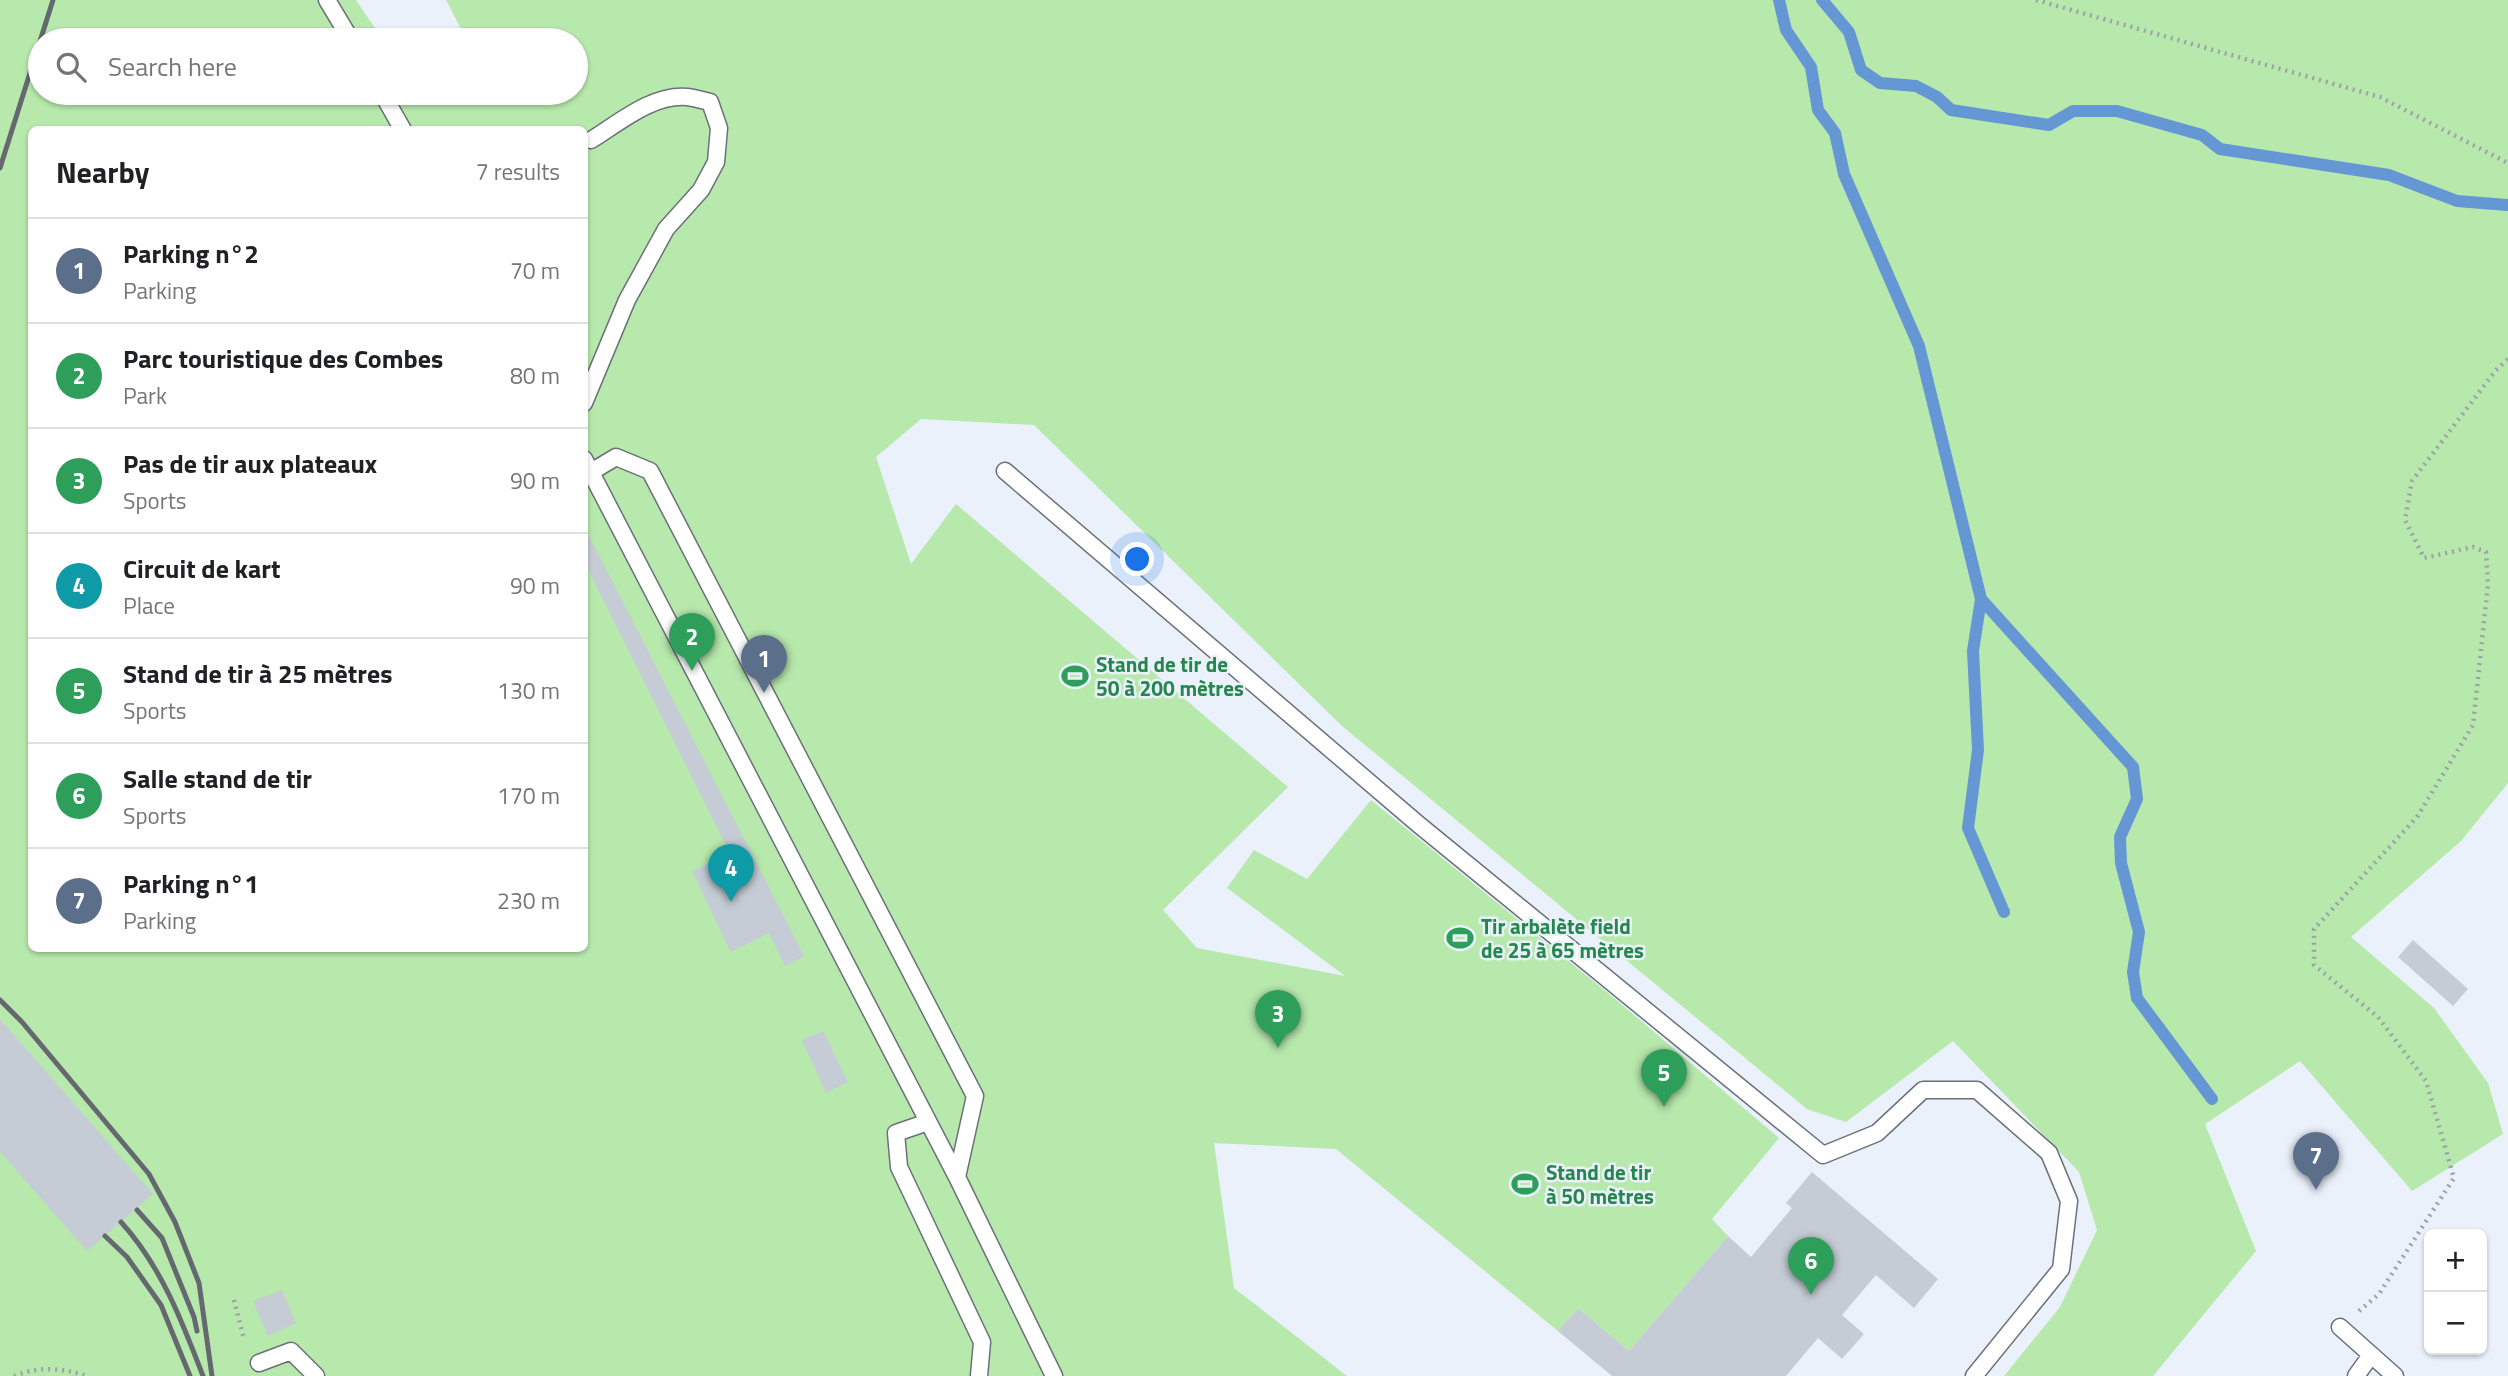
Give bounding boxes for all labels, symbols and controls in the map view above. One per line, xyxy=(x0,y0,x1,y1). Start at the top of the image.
search box xyxy=(28,28,588,105)
text: Search here xyxy=(108,47,237,86)
icon: search xyxy=(52,48,90,86)
text: Nearby xyxy=(56,149,149,195)
text: 7 results xyxy=(476,154,560,189)
text: Parking n°2 xyxy=(123,234,259,273)
text: 1 xyxy=(73,253,85,288)
text: 70 m xyxy=(510,253,560,288)
text: Parking xyxy=(123,273,196,308)
text: Parc touristique des Combes xyxy=(123,339,443,378)
text: 2 xyxy=(73,358,85,393)
text: 80 m xyxy=(510,358,560,393)
text: Park xyxy=(123,378,167,413)
text: Pas de tir aux plateaux xyxy=(123,444,377,483)
text: 3 xyxy=(73,463,85,498)
text: 90 m xyxy=(510,463,560,498)
text: Sports xyxy=(123,483,186,518)
your location xyxy=(1120,542,1154,576)
text: Circuit de kart xyxy=(123,549,280,588)
text: 4 xyxy=(73,568,85,603)
text: 90 m xyxy=(510,568,560,603)
text: Place xyxy=(123,588,175,623)
pin: 2 xyxy=(669,613,715,671)
pin: 1 xyxy=(741,635,787,693)
place label: Stand de tir de 50 à 200 mètres xyxy=(1096,648,1244,704)
text: Stand de tir à 25 mètres xyxy=(123,654,393,693)
sports icon: Stand de tir de 50 à 200 mètres xyxy=(1060,661,1090,691)
text: 5 xyxy=(73,673,85,708)
text: 130 m xyxy=(497,673,560,708)
text: Sports xyxy=(123,693,186,728)
text: Salle stand de tir xyxy=(123,759,312,798)
text: 6 xyxy=(73,778,85,813)
text: 170 m xyxy=(497,778,560,813)
text: Sports xyxy=(123,798,186,833)
pin: 4 xyxy=(708,844,754,902)
text: Parking n°1 xyxy=(123,864,259,903)
text: 7 xyxy=(73,883,85,918)
text: 230 m xyxy=(497,883,560,918)
text: Parking xyxy=(123,903,196,938)
place label: Tir arbalète field de 25 à 65 mètres xyxy=(1481,910,1644,966)
sports icon: Tir arbalète field de 25 à 65 mètres xyxy=(1445,923,1475,953)
pin: 3 xyxy=(1255,990,1301,1048)
pin: 5 xyxy=(1641,1049,1687,1107)
pin: 7 xyxy=(2293,1132,2339,1190)
place label: Stand de tir à 50 mètres xyxy=(1546,1156,1654,1212)
sports icon: Stand de tir à 50 mètres xyxy=(1510,1169,1540,1199)
map controls xyxy=(2424,1229,2487,1355)
button: + xyxy=(2424,1229,2487,1292)
pin: 6 xyxy=(1788,1237,1834,1295)
button: − xyxy=(2424,1292,2487,1355)

